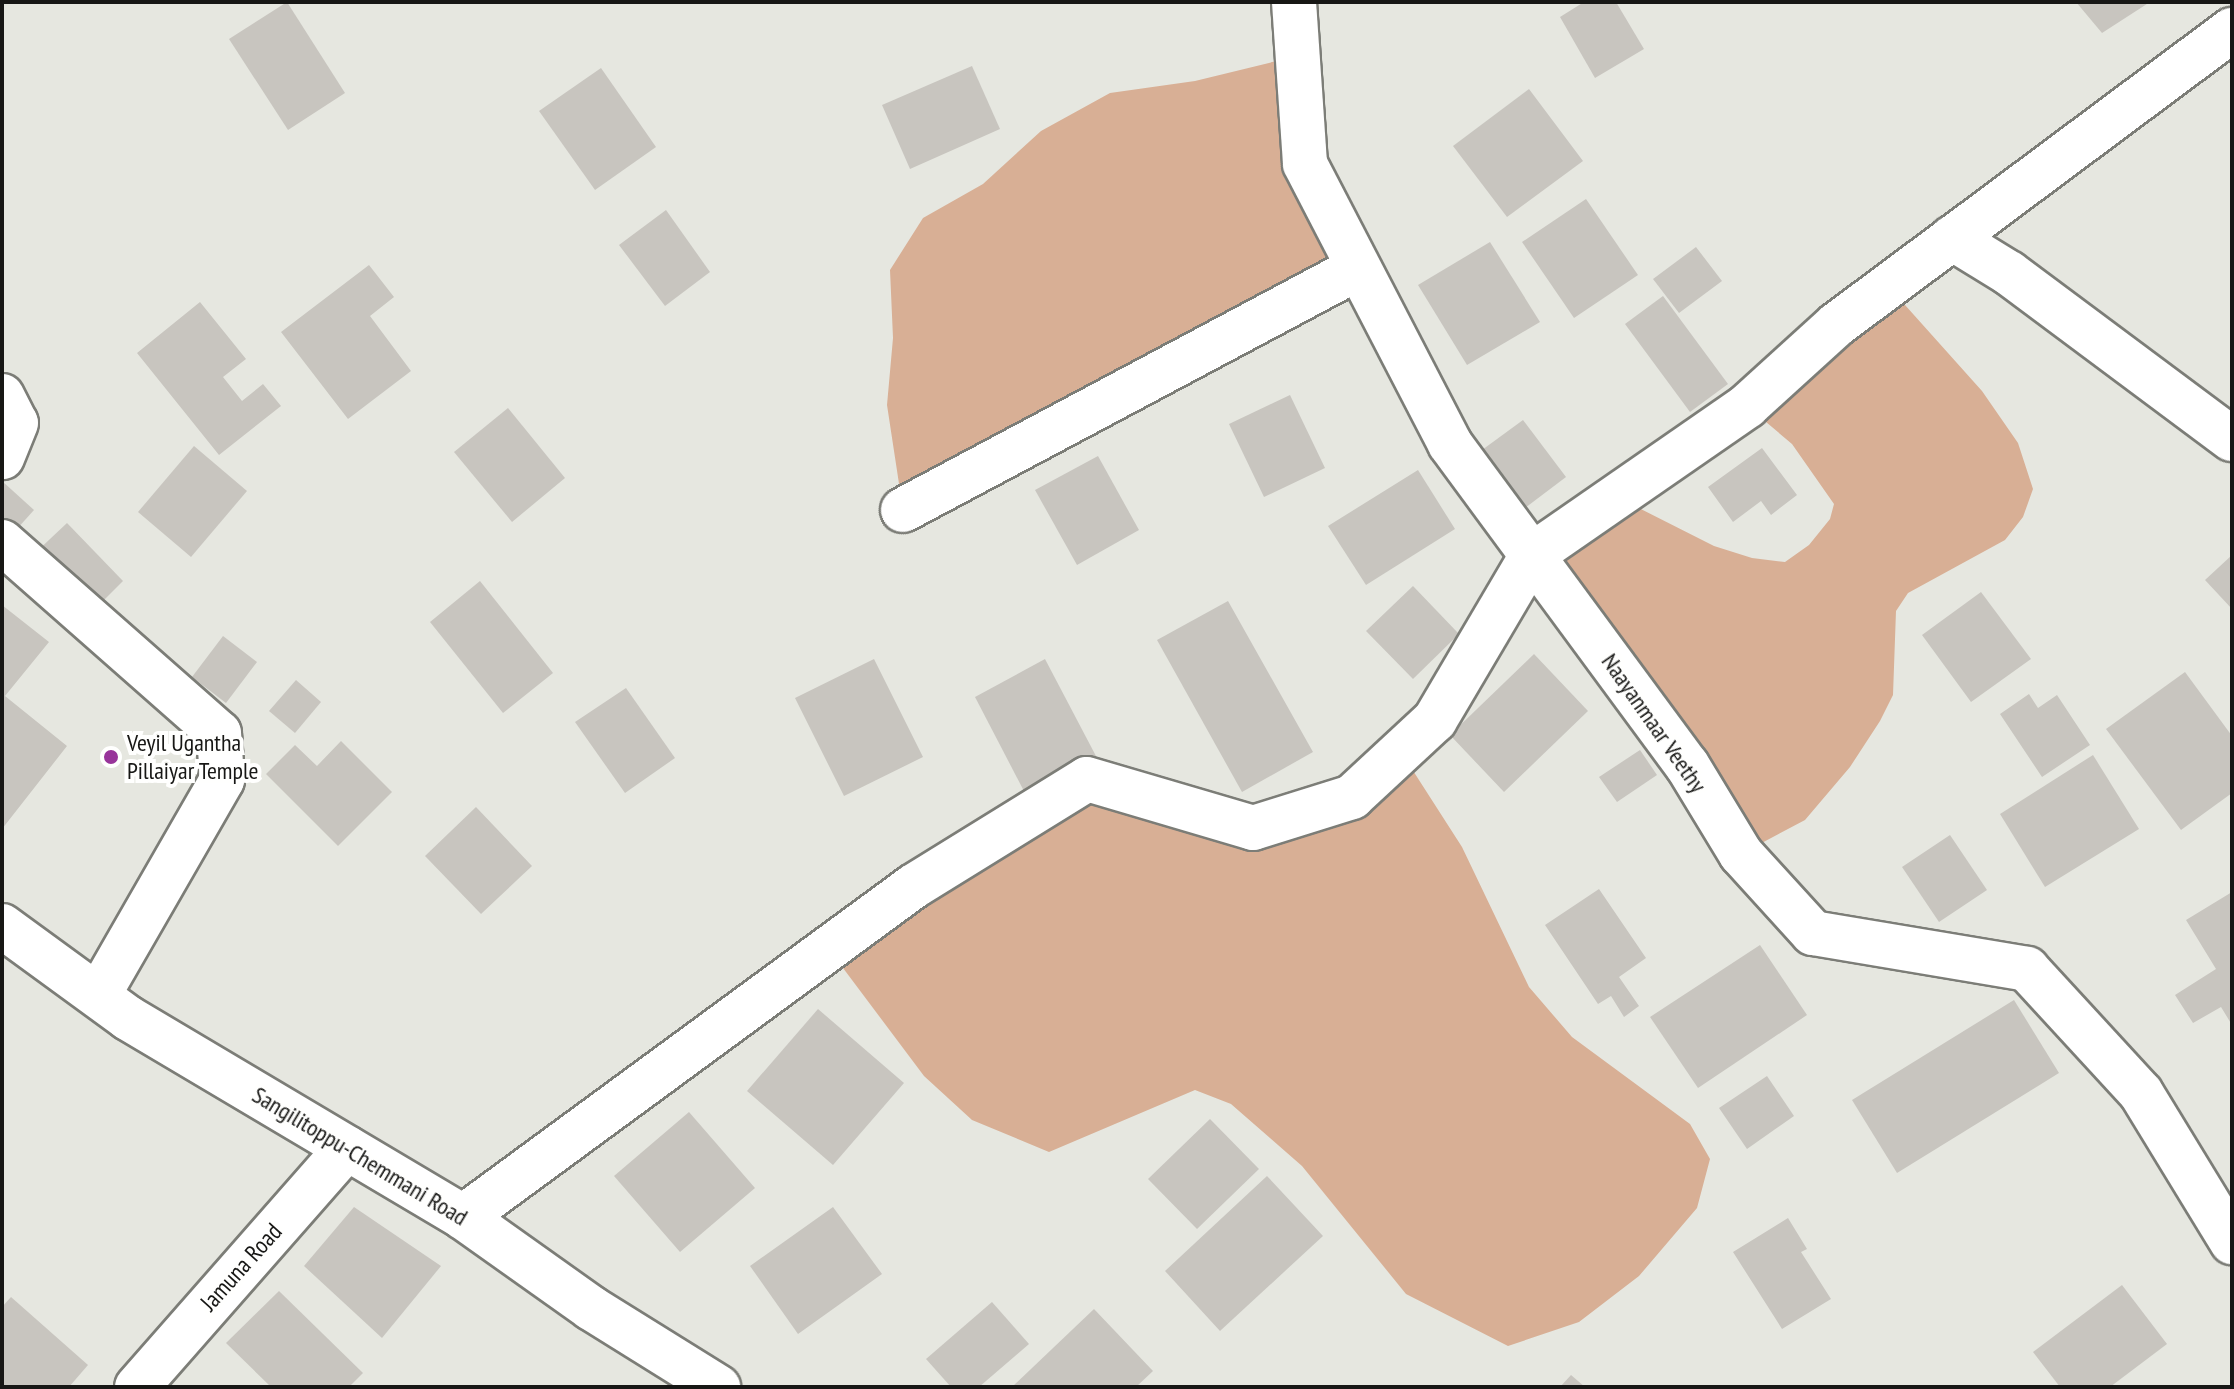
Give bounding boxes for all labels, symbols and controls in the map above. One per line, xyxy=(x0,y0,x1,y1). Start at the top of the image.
street label: Naayanmaar Veethy xyxy=(1595,648,1713,798)
place label: Veyil Ugantha Pillaiyar Temple xyxy=(127,729,259,785)
marker: Veyil Ugantha Pillaiyar Temple xyxy=(102,748,120,766)
street label: Sangilitoppu-Chemmani Road xyxy=(247,1080,473,1232)
street label: Jamuna Road xyxy=(194,1217,288,1317)

